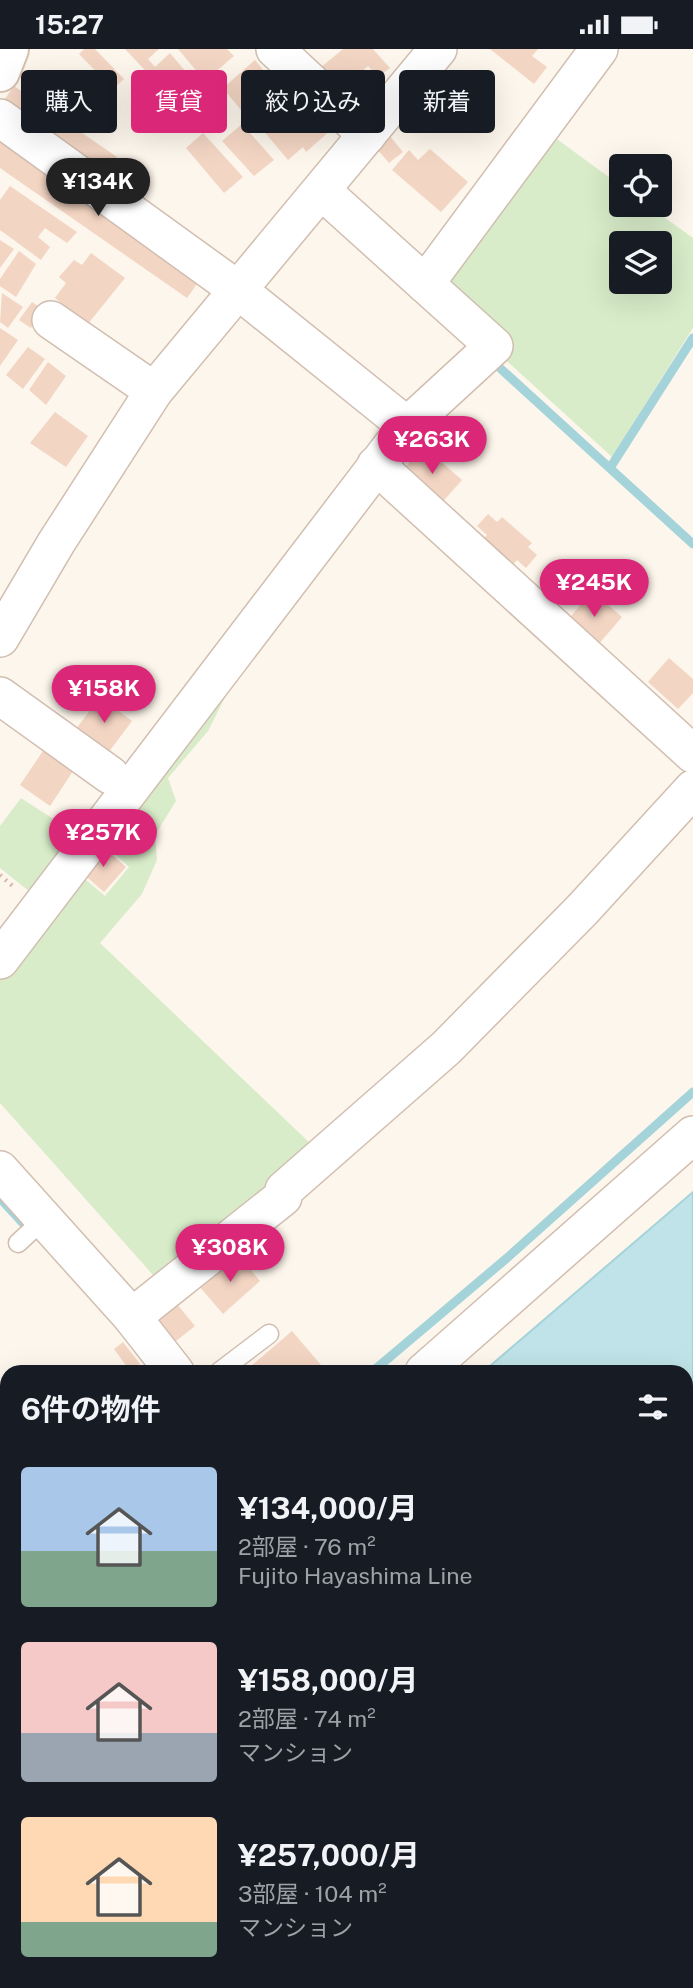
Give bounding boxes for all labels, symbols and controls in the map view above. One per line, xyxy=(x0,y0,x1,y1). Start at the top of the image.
text: 15:27 xyxy=(35,9,104,40)
chip: 購入 xyxy=(21,70,117,133)
chip: 賃貸 xyxy=(131,70,227,133)
chip: 絞り込み xyxy=(241,70,385,133)
chip: 新着 xyxy=(399,70,495,133)
map controls xyxy=(609,154,672,294)
button: locate xyxy=(609,154,672,217)
pin: ¥134K xyxy=(49,159,147,218)
text: ¥134K xyxy=(62,167,134,194)
button: layers xyxy=(609,231,672,294)
pin: ¥263K xyxy=(383,417,481,476)
text: ¥263K xyxy=(394,425,470,452)
pin: ¥245K xyxy=(545,559,643,619)
text: ¥245K xyxy=(556,568,632,595)
pin: ¥158K xyxy=(55,665,153,725)
text: ¥158K xyxy=(68,674,140,701)
pin: ¥257K xyxy=(54,809,152,869)
text: ¥257K xyxy=(65,818,141,845)
pin: ¥308K xyxy=(181,1225,279,1284)
text: ¥308K xyxy=(191,1233,269,1260)
icon: filters xyxy=(634,1388,672,1426)
text: 6件の物件 xyxy=(21,1391,161,1427)
text: ¥134,000/月 xyxy=(238,1490,418,1526)
icon: home xyxy=(77,1495,161,1579)
text: 2部屋 · 76 m² xyxy=(238,1533,376,1560)
text: Fujito Hayashima Line xyxy=(238,1562,473,1589)
text: ¥158,000/月 xyxy=(238,1662,419,1698)
icon: home xyxy=(77,1670,161,1754)
text: 2部屋 · 74 m² xyxy=(238,1705,376,1732)
text: マンション xyxy=(238,1739,353,1766)
text: ¥257,000/月 xyxy=(238,1837,420,1873)
icon: home xyxy=(77,1845,161,1929)
text: 3部屋 · 104 m² xyxy=(238,1880,387,1907)
text: マンション xyxy=(238,1914,353,1941)

